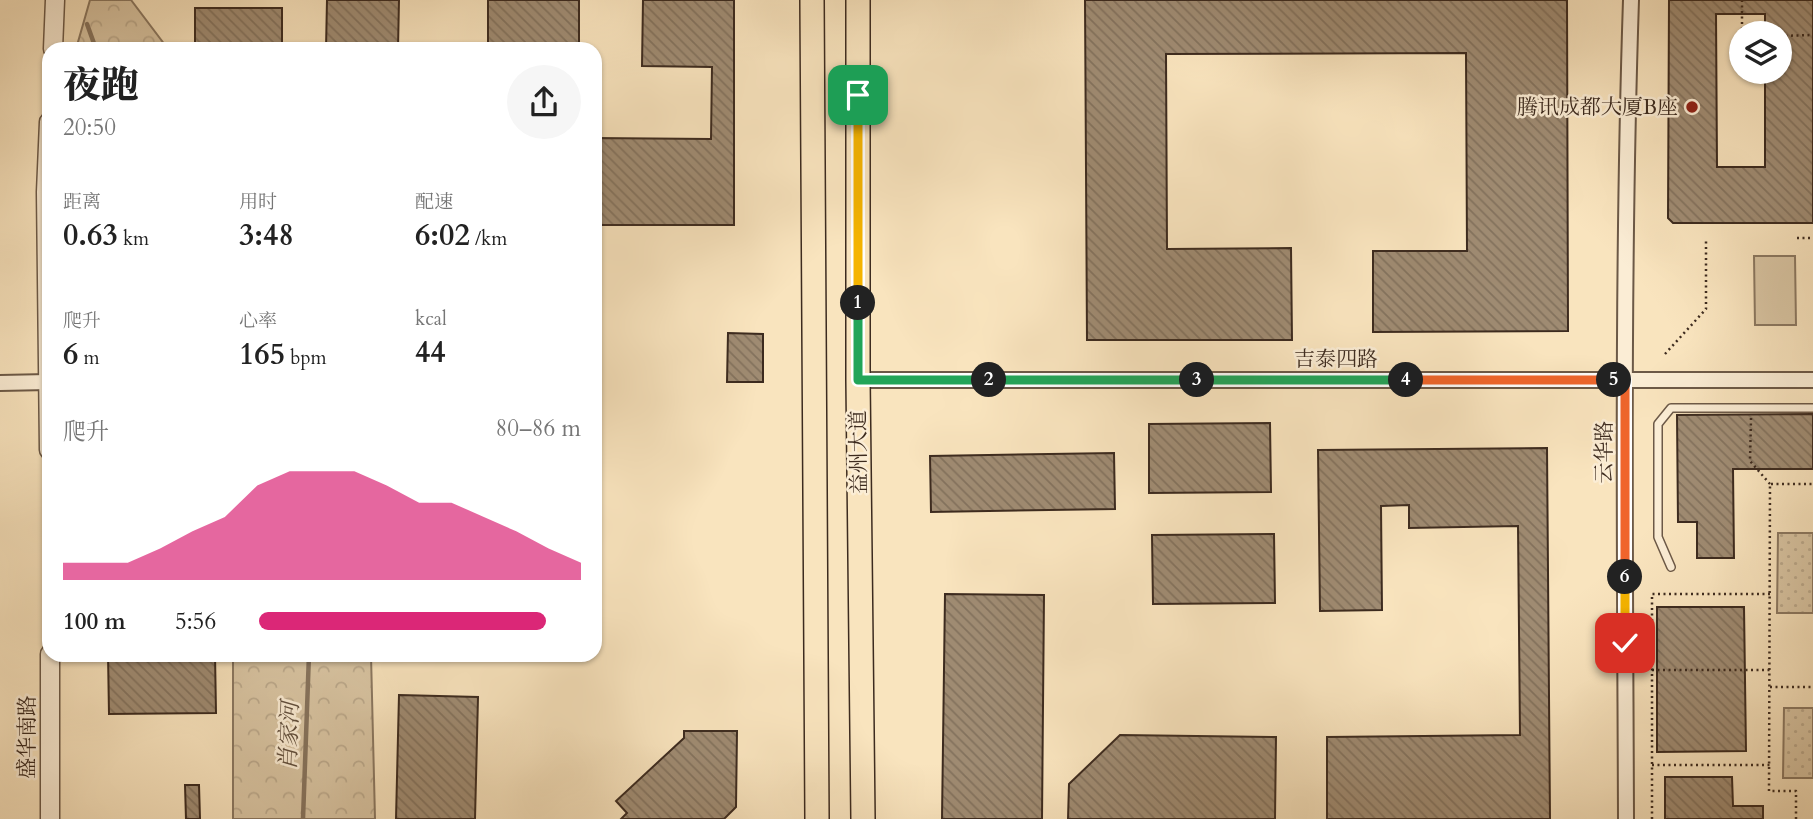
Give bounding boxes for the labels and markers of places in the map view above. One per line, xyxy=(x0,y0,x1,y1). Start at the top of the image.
pin xyxy=(828,65,888,125)
place label: 腾讯成都大厦B座 xyxy=(1517,93,1678,122)
marker: 腾讯成都大厦B座 xyxy=(1684,99,1700,115)
pin: 1 xyxy=(840,286,876,320)
pin: 2 xyxy=(972,362,1006,398)
pin: 3 xyxy=(1180,362,1214,398)
pin: 4 xyxy=(1388,362,1424,398)
pin: 5 xyxy=(1596,362,1632,398)
pin: 6 xyxy=(1608,560,1642,594)
pin xyxy=(1595,613,1655,673)

